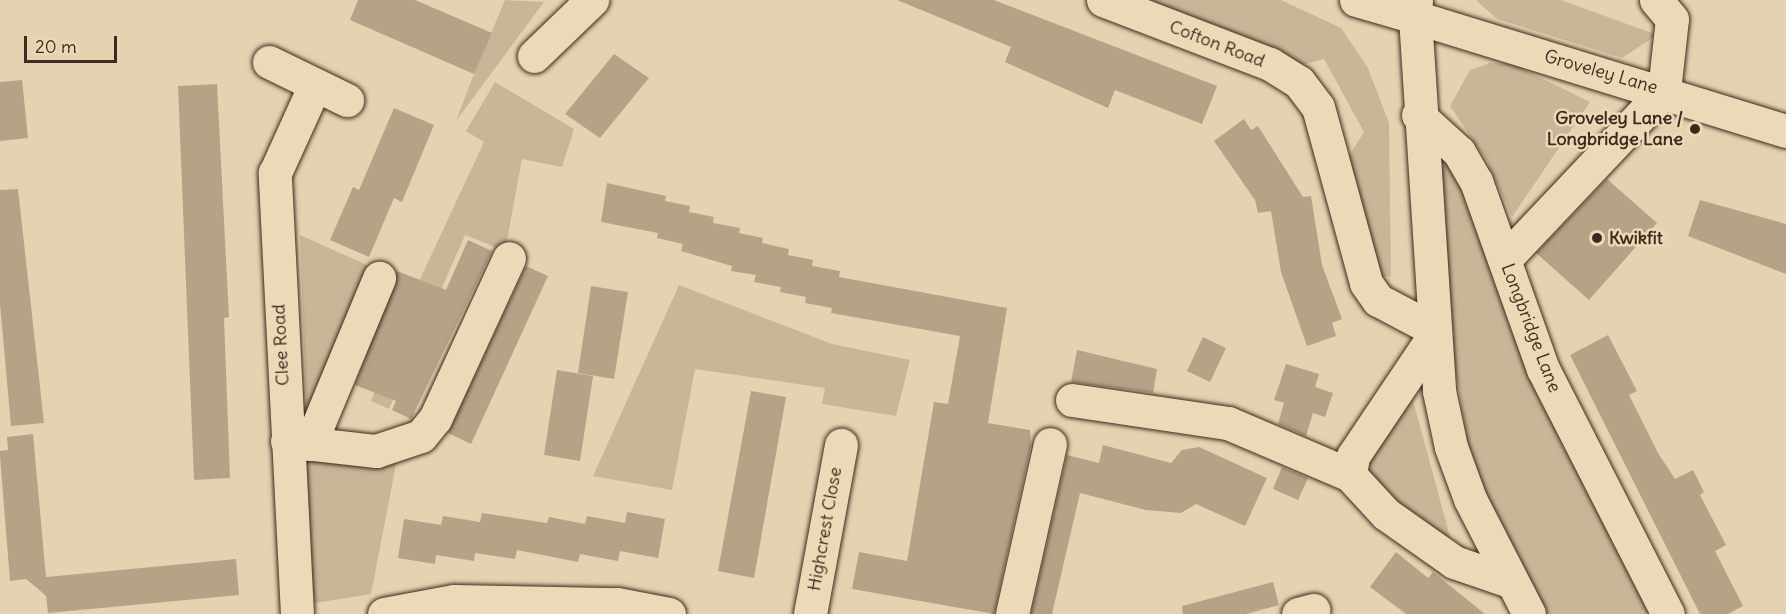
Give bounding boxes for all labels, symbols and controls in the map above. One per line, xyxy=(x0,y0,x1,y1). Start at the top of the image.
street label: Cofton Road xyxy=(1166,16,1268,72)
scale bar xyxy=(27,24,120,62)
text: 20 m xyxy=(35,35,77,58)
street label: Groveley Lane xyxy=(1542,45,1660,99)
place label: Groveley Lane / Longbridge Lane xyxy=(1547,108,1683,150)
marker: Groveley Lane / Longbridge Lane xyxy=(1688,122,1702,136)
place label: Kwikfit xyxy=(1609,227,1663,249)
marker: Kwikfit xyxy=(1590,231,1604,245)
street label: Longbridge Lane xyxy=(1497,261,1565,395)
street label: Clee Road xyxy=(268,304,294,386)
street label: Highcrest Close xyxy=(803,465,847,593)

